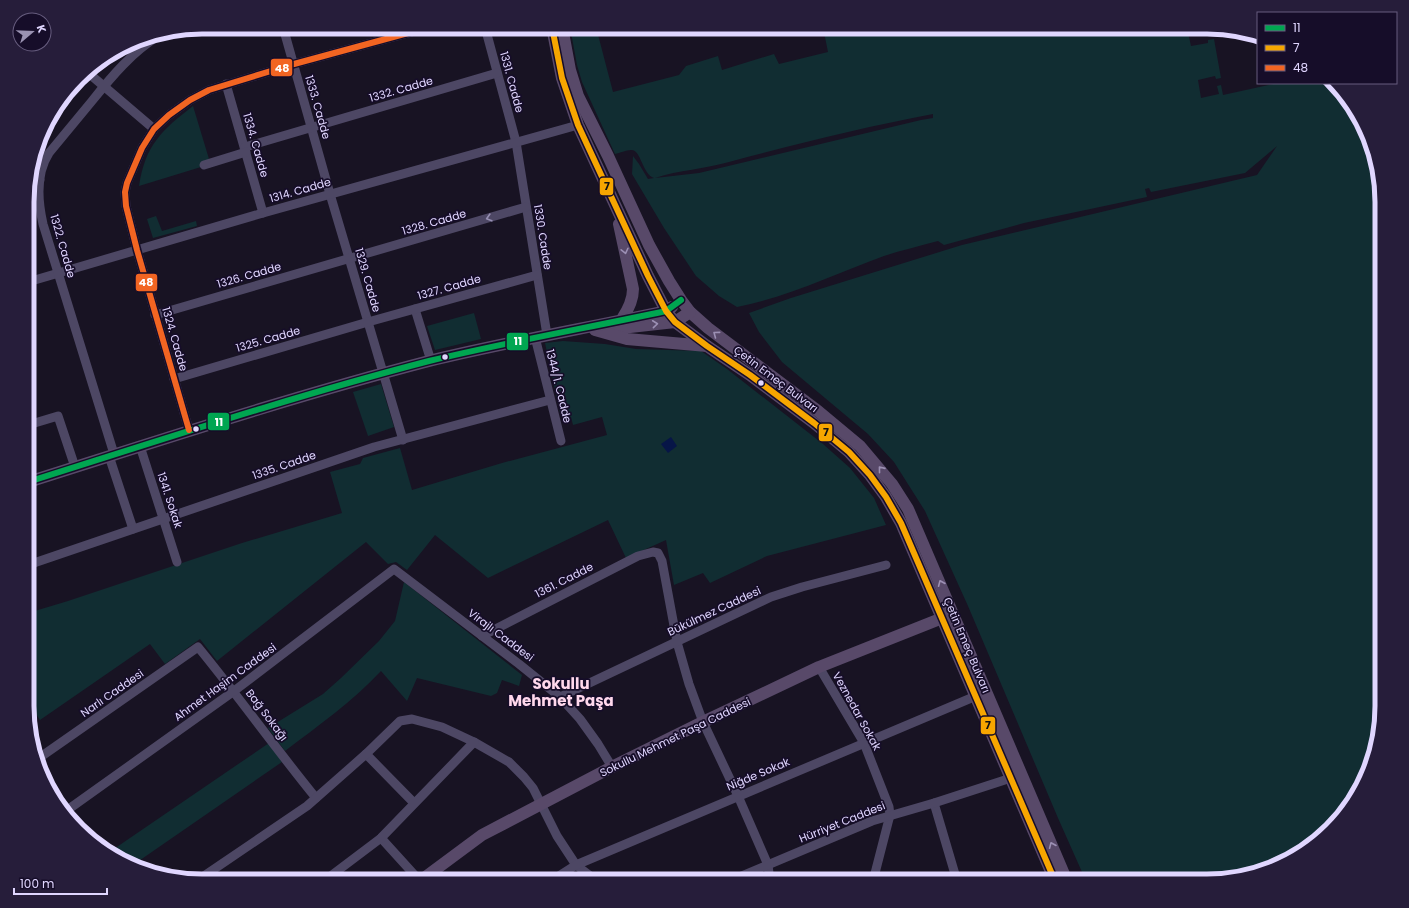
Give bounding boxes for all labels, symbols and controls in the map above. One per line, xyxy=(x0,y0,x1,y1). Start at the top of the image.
north arrow xyxy=(12,12,52,52)
legend xyxy=(1257,12,1397,84)
text: 11 xyxy=(1293,19,1301,36)
text: K xyxy=(33,23,50,35)
text: 7 xyxy=(1293,39,1300,56)
street label: 1331. Cadde xyxy=(496,50,528,115)
line badge: 48 xyxy=(270,58,293,77)
text: 48 xyxy=(1293,59,1308,76)
text: 48 xyxy=(275,60,289,76)
street label: 1332. Cadde xyxy=(367,72,435,106)
street label: 1333. Cadde xyxy=(301,73,335,141)
street label: 1334. Cadde xyxy=(239,111,273,179)
street label: 1314. Cadde xyxy=(267,174,333,206)
line badge: 7 xyxy=(599,177,614,196)
text: 7 xyxy=(604,178,610,194)
street label: 1330. Cadde xyxy=(530,203,556,271)
street label: 1328. Cadde xyxy=(400,205,468,239)
street label: 1322. Cadde xyxy=(46,212,80,280)
one-way arrow xyxy=(485,213,492,222)
street label: 1329. Cadde xyxy=(351,246,385,314)
one-way arrow xyxy=(621,248,629,254)
street label: 1326. Cadde xyxy=(215,258,283,292)
street label: 1327. Cadde xyxy=(415,270,483,304)
line badge: 48 xyxy=(135,273,158,292)
text: 48 xyxy=(139,274,153,290)
street label: 1324. Cadde xyxy=(158,305,192,373)
one-way arrow xyxy=(652,320,658,329)
street label: 1325. Cadde xyxy=(234,322,302,356)
line badge: 11 xyxy=(506,332,529,351)
one-way arrow xyxy=(713,332,720,339)
text: 11 xyxy=(514,333,522,349)
street label: Çetin Emeç Bulvarı xyxy=(730,342,822,416)
street label: 1344/1. Cadde xyxy=(542,347,576,425)
unlabelled marker xyxy=(440,352,450,362)
unlabelled marker xyxy=(756,378,766,388)
line badge: 11 xyxy=(207,412,230,431)
text: 11 xyxy=(215,414,223,430)
line badge: 7 xyxy=(818,423,833,442)
unlabelled marker xyxy=(191,424,201,434)
text: 7 xyxy=(823,424,829,440)
street label: 1335. Cadde xyxy=(250,447,318,483)
one-way arrow xyxy=(878,467,885,474)
street label: 1341. Sokak xyxy=(153,470,187,530)
street label: 1361. Cadde xyxy=(532,558,596,602)
one-way arrow xyxy=(938,580,946,588)
street label: Bükülmez Caddesi xyxy=(665,582,764,640)
street label: Çetin Emeç Bulvarı xyxy=(940,595,994,695)
street label: Virajlı Caddesi xyxy=(465,605,538,665)
street label: Ahmet Haşim Caddesi xyxy=(170,639,280,725)
street label: Narlı Caddesi xyxy=(77,665,147,721)
street label: Veznedar Sokak xyxy=(829,669,885,753)
district label: Sokullu Mehmet Paşa xyxy=(508,673,614,711)
street label: Bağ Sokağı xyxy=(242,686,292,744)
street label: Sokullu Mehmet Paşa Caddesi xyxy=(597,693,753,781)
line badge: 7 xyxy=(980,716,996,735)
text: 7 xyxy=(985,717,991,733)
street label: Niğde Sokak xyxy=(724,753,792,795)
street label: Hürriyet Caddesi xyxy=(797,797,888,847)
one-way arrow xyxy=(1049,841,1057,849)
scale bar xyxy=(14,870,107,896)
text: 100 m xyxy=(20,875,54,892)

